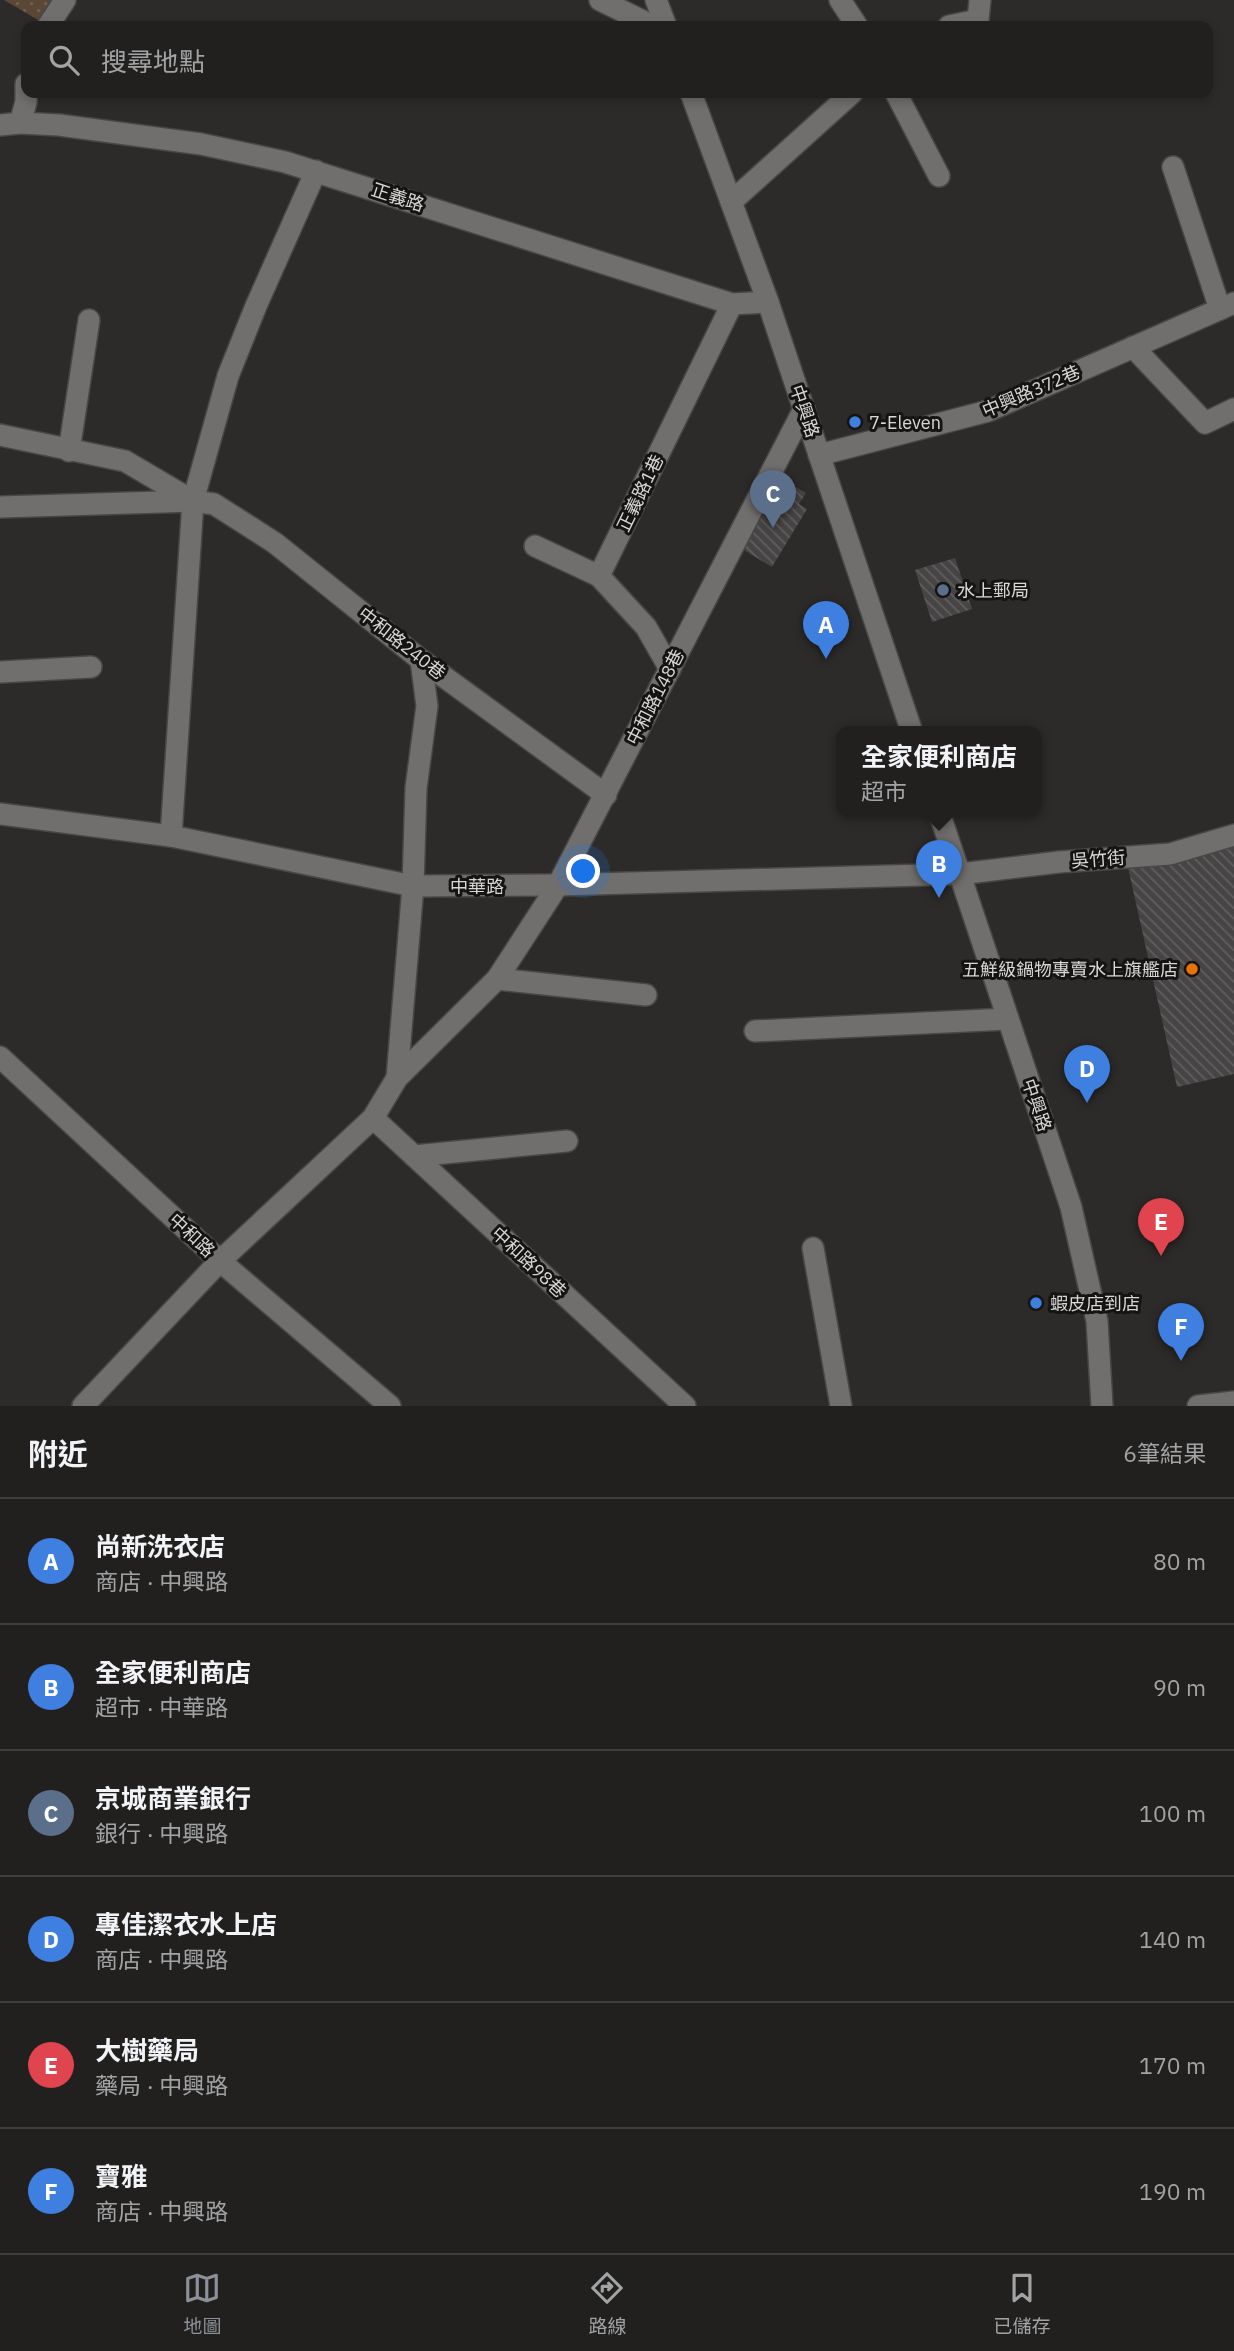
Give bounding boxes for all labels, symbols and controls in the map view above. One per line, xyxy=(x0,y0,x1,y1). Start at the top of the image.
search box xyxy=(21,21,1213,98)
icon: search xyxy=(45,41,83,79)
text: 搜尋地點 xyxy=(101,44,205,78)
street label: 正義路 xyxy=(369,178,427,216)
street label: 中興路372巷 xyxy=(978,360,1084,422)
street label: 中興路 xyxy=(785,382,825,440)
place label: 7-Eleven xyxy=(869,411,941,434)
marker: 7-Eleven xyxy=(847,414,863,430)
street label: 正義路1巷 xyxy=(612,451,668,535)
pin: C xyxy=(750,470,796,528)
place label: 水上郵局 xyxy=(957,579,1029,602)
marker: 水上郵局 xyxy=(935,582,951,598)
pin: A xyxy=(803,601,849,659)
street label: 中和路240巷 xyxy=(354,602,450,684)
street label: 中和路148巷 xyxy=(621,645,689,749)
popup xyxy=(836,726,1042,817)
text: 全家便利商店 xyxy=(861,739,1017,773)
text: 超市 xyxy=(861,776,907,806)
pin: B xyxy=(916,840,962,898)
street label: 吳竹街 xyxy=(1070,846,1126,872)
your location xyxy=(566,854,600,888)
street label: 中華路 xyxy=(450,875,504,898)
place label: 五鮮級鍋物專賣水上旗艦店 xyxy=(962,958,1178,981)
marker: 五鮮級鍋物專賣水上旗艦店 xyxy=(1184,961,1200,977)
pin: D xyxy=(1064,1045,1110,1103)
street label: 中興路 xyxy=(1017,1076,1057,1134)
pin: E xyxy=(1138,1198,1184,1256)
street label: 中和路 xyxy=(164,1208,220,1262)
street label: 中和路98巷 xyxy=(487,1222,571,1302)
place label: 蝦皮店到店 xyxy=(1050,1292,1140,1315)
marker: 蝦皮店到店 xyxy=(1028,1295,1044,1311)
pin: F xyxy=(1158,1303,1204,1361)
text: 附近 xyxy=(28,1434,88,1473)
text: 6筆結果 xyxy=(1123,1438,1206,1468)
text: 尚新洗衣店 xyxy=(95,1529,225,1563)
text: A xyxy=(43,1546,59,1576)
text: 80 m xyxy=(1153,1546,1206,1576)
text: 商店 · 中興路 xyxy=(95,1566,228,1596)
text: 全家便利商店 xyxy=(95,1655,251,1689)
text: B xyxy=(43,1672,59,1702)
text: 90 m xyxy=(1153,1672,1206,1702)
text: 超市 · 中華路 xyxy=(95,1692,228,1722)
text: 京城商業銀行 xyxy=(95,1781,251,1815)
text: C xyxy=(44,1798,58,1828)
text: 100 m xyxy=(1139,1798,1206,1828)
text: 銀行 · 中興路 xyxy=(95,1818,228,1848)
text: 專佳潔衣水上店 xyxy=(95,1907,277,1941)
text: D xyxy=(43,1924,59,1954)
text: 140 m xyxy=(1139,1924,1206,1954)
text: 商店 · 中興路 xyxy=(95,1944,228,1974)
text: 大樹藥局 xyxy=(95,2033,199,2067)
text: E xyxy=(44,2050,58,2080)
text: 170 m xyxy=(1139,2050,1206,2080)
text: 藥局 · 中興路 xyxy=(95,2070,228,2100)
text: 寶雅 xyxy=(95,2159,147,2193)
text: F xyxy=(44,2176,58,2206)
text: 190 m xyxy=(1139,2176,1206,2206)
text: 商店 · 中興路 xyxy=(95,2196,228,2226)
tab: 地圖 xyxy=(183,2269,222,2338)
tab: 路線 xyxy=(588,2269,627,2338)
tab: 已儲存 xyxy=(993,2269,1051,2338)

